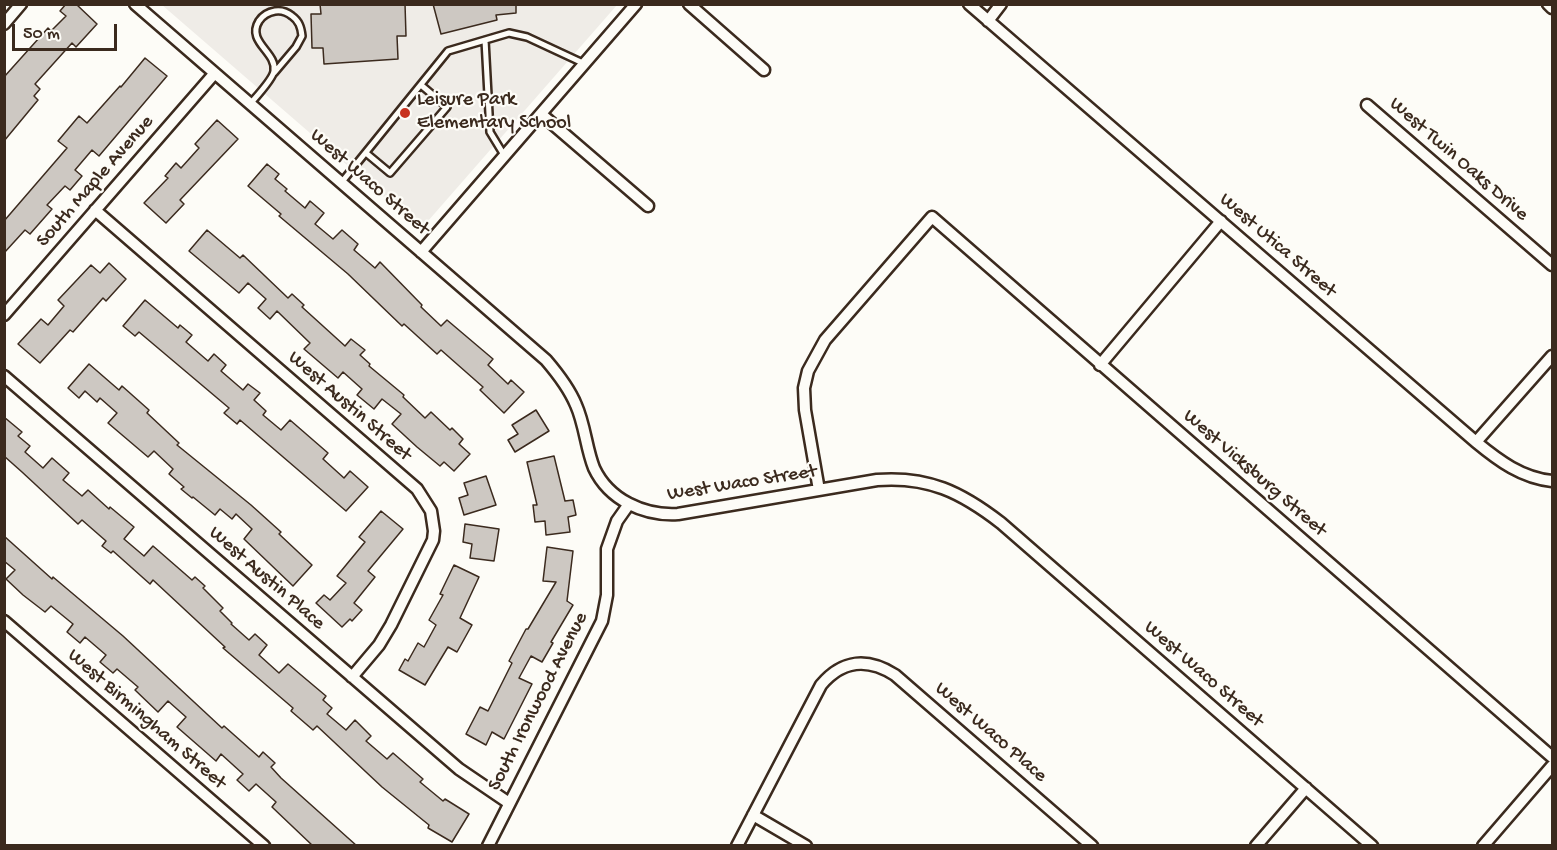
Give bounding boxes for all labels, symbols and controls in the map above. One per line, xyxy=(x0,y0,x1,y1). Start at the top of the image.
scale bar xyxy=(15,12,120,50)
text: 50 m xyxy=(23,24,60,45)
place label: Leisure Park Elementary School xyxy=(417,89,571,136)
street label: West Twin Oaks Drive xyxy=(1383,93,1533,227)
marker: Leisure Park Elementary School xyxy=(398,106,412,120)
street label: South Maple Avenue xyxy=(32,111,160,253)
street label: West Waco Street xyxy=(304,124,434,242)
street label: West Utica Street xyxy=(1213,189,1341,303)
street label: West Austin Street xyxy=(282,347,416,467)
street label: West Vicksburg Street xyxy=(1177,405,1331,543)
street label: West Waco Street xyxy=(666,460,818,508)
street label: West Austin Place xyxy=(203,522,329,636)
street label: South Ironwood Avenue xyxy=(484,609,594,795)
street label: West Waco Street xyxy=(1138,616,1268,734)
street label: West Birmingham Street xyxy=(62,644,230,796)
street label: West Waco Place xyxy=(929,678,1051,788)

